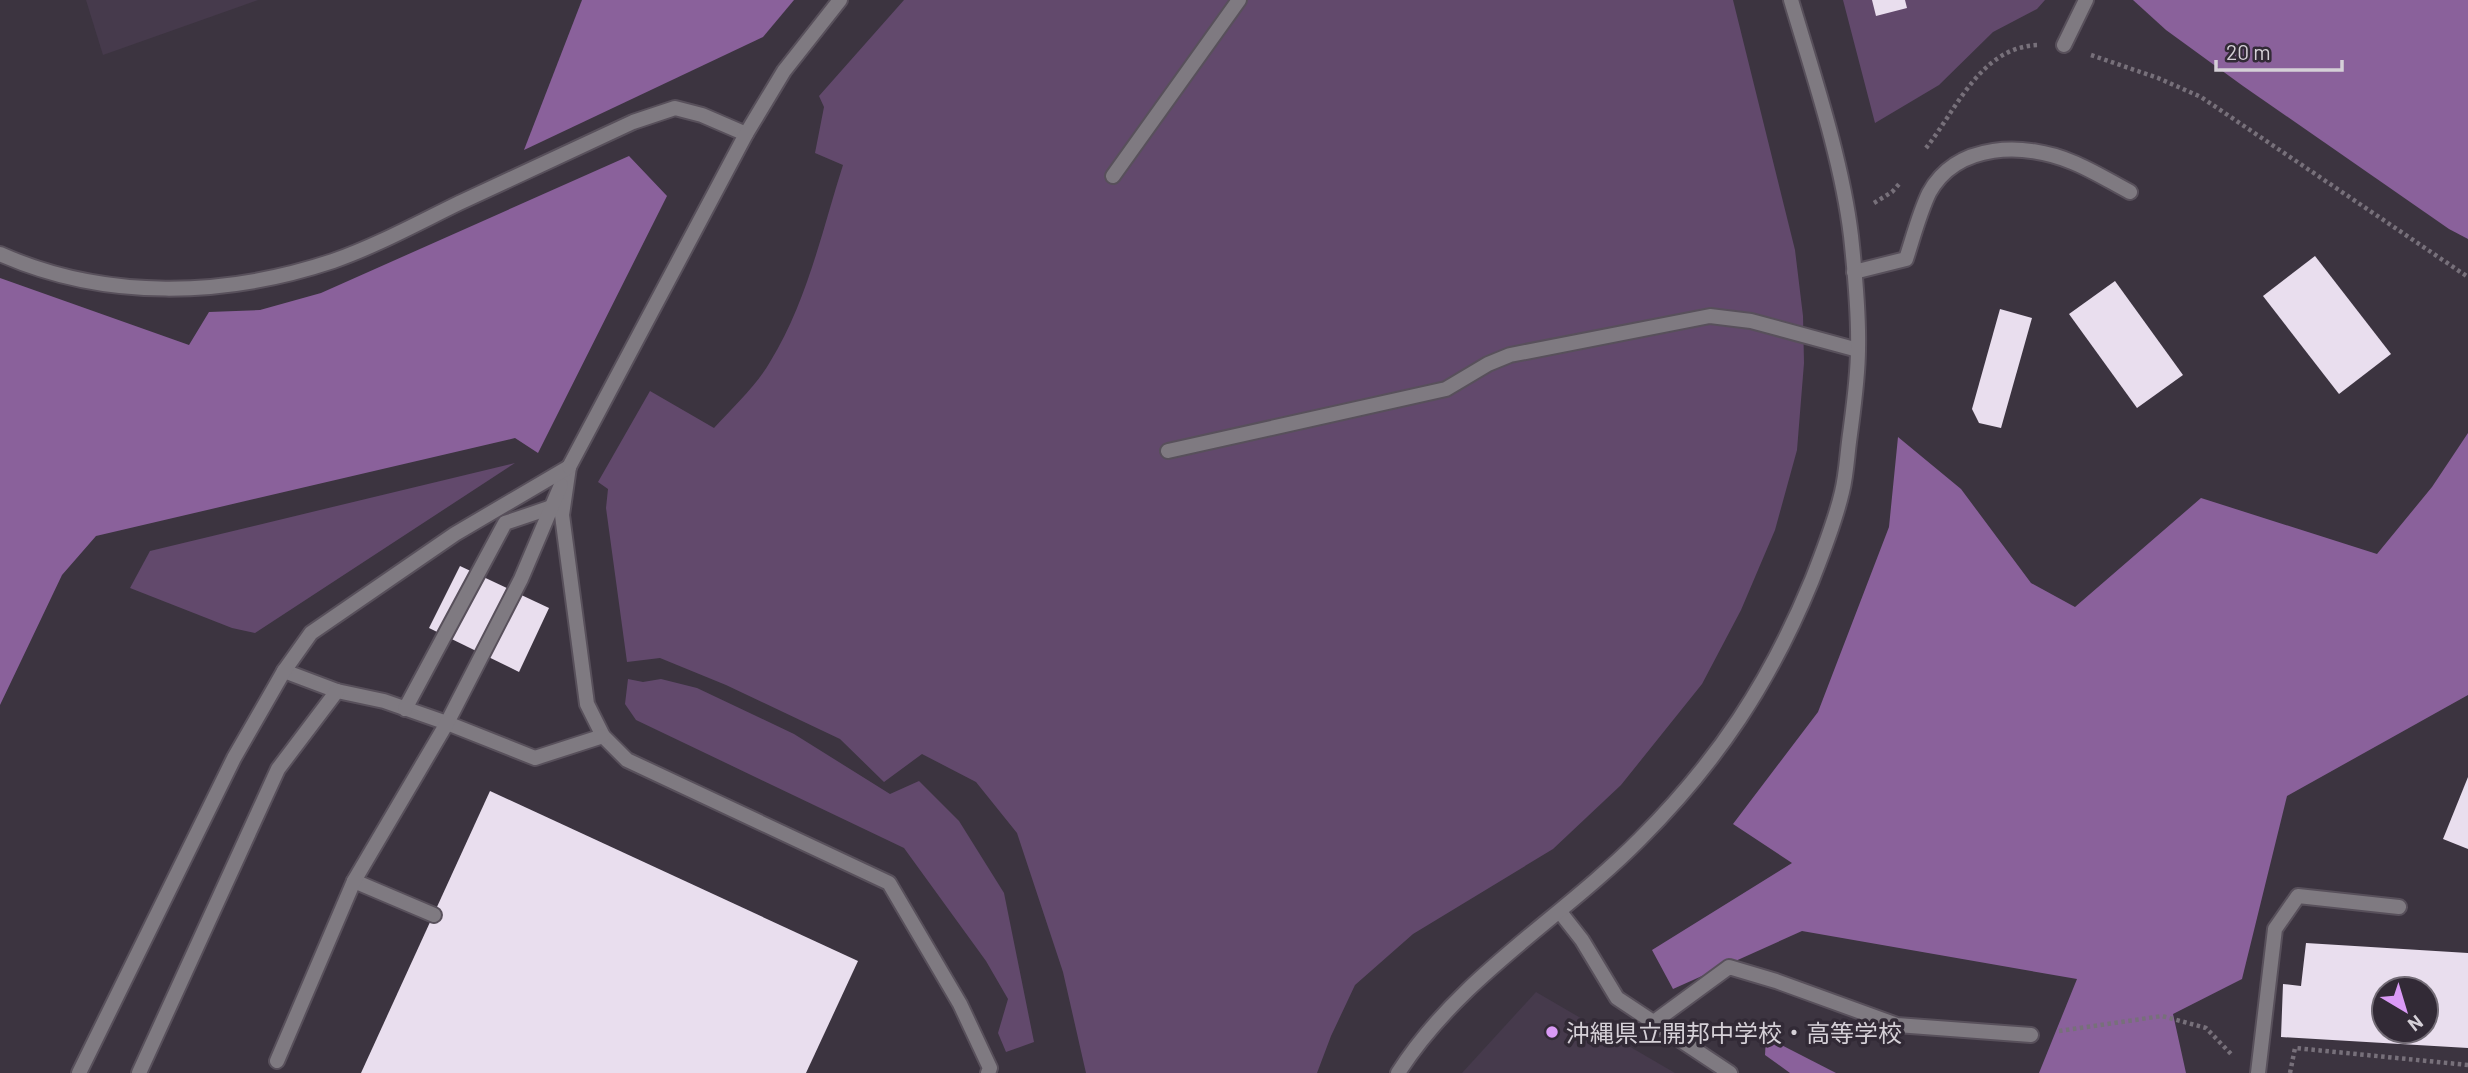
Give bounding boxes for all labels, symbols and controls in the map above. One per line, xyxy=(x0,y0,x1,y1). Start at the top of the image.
scale bar xyxy=(2216,28,2342,72)
text: 20 m xyxy=(2226,39,2271,64)
north arrow xyxy=(2370,975,2440,1045)
text: N xyxy=(2404,1011,2428,1037)
place label: 沖縄県立開邦中学校・高等学校 xyxy=(1566,1018,1902,1047)
marker: 沖縄県立開邦中学校・高等学校 xyxy=(1544,1024,1560,1040)

